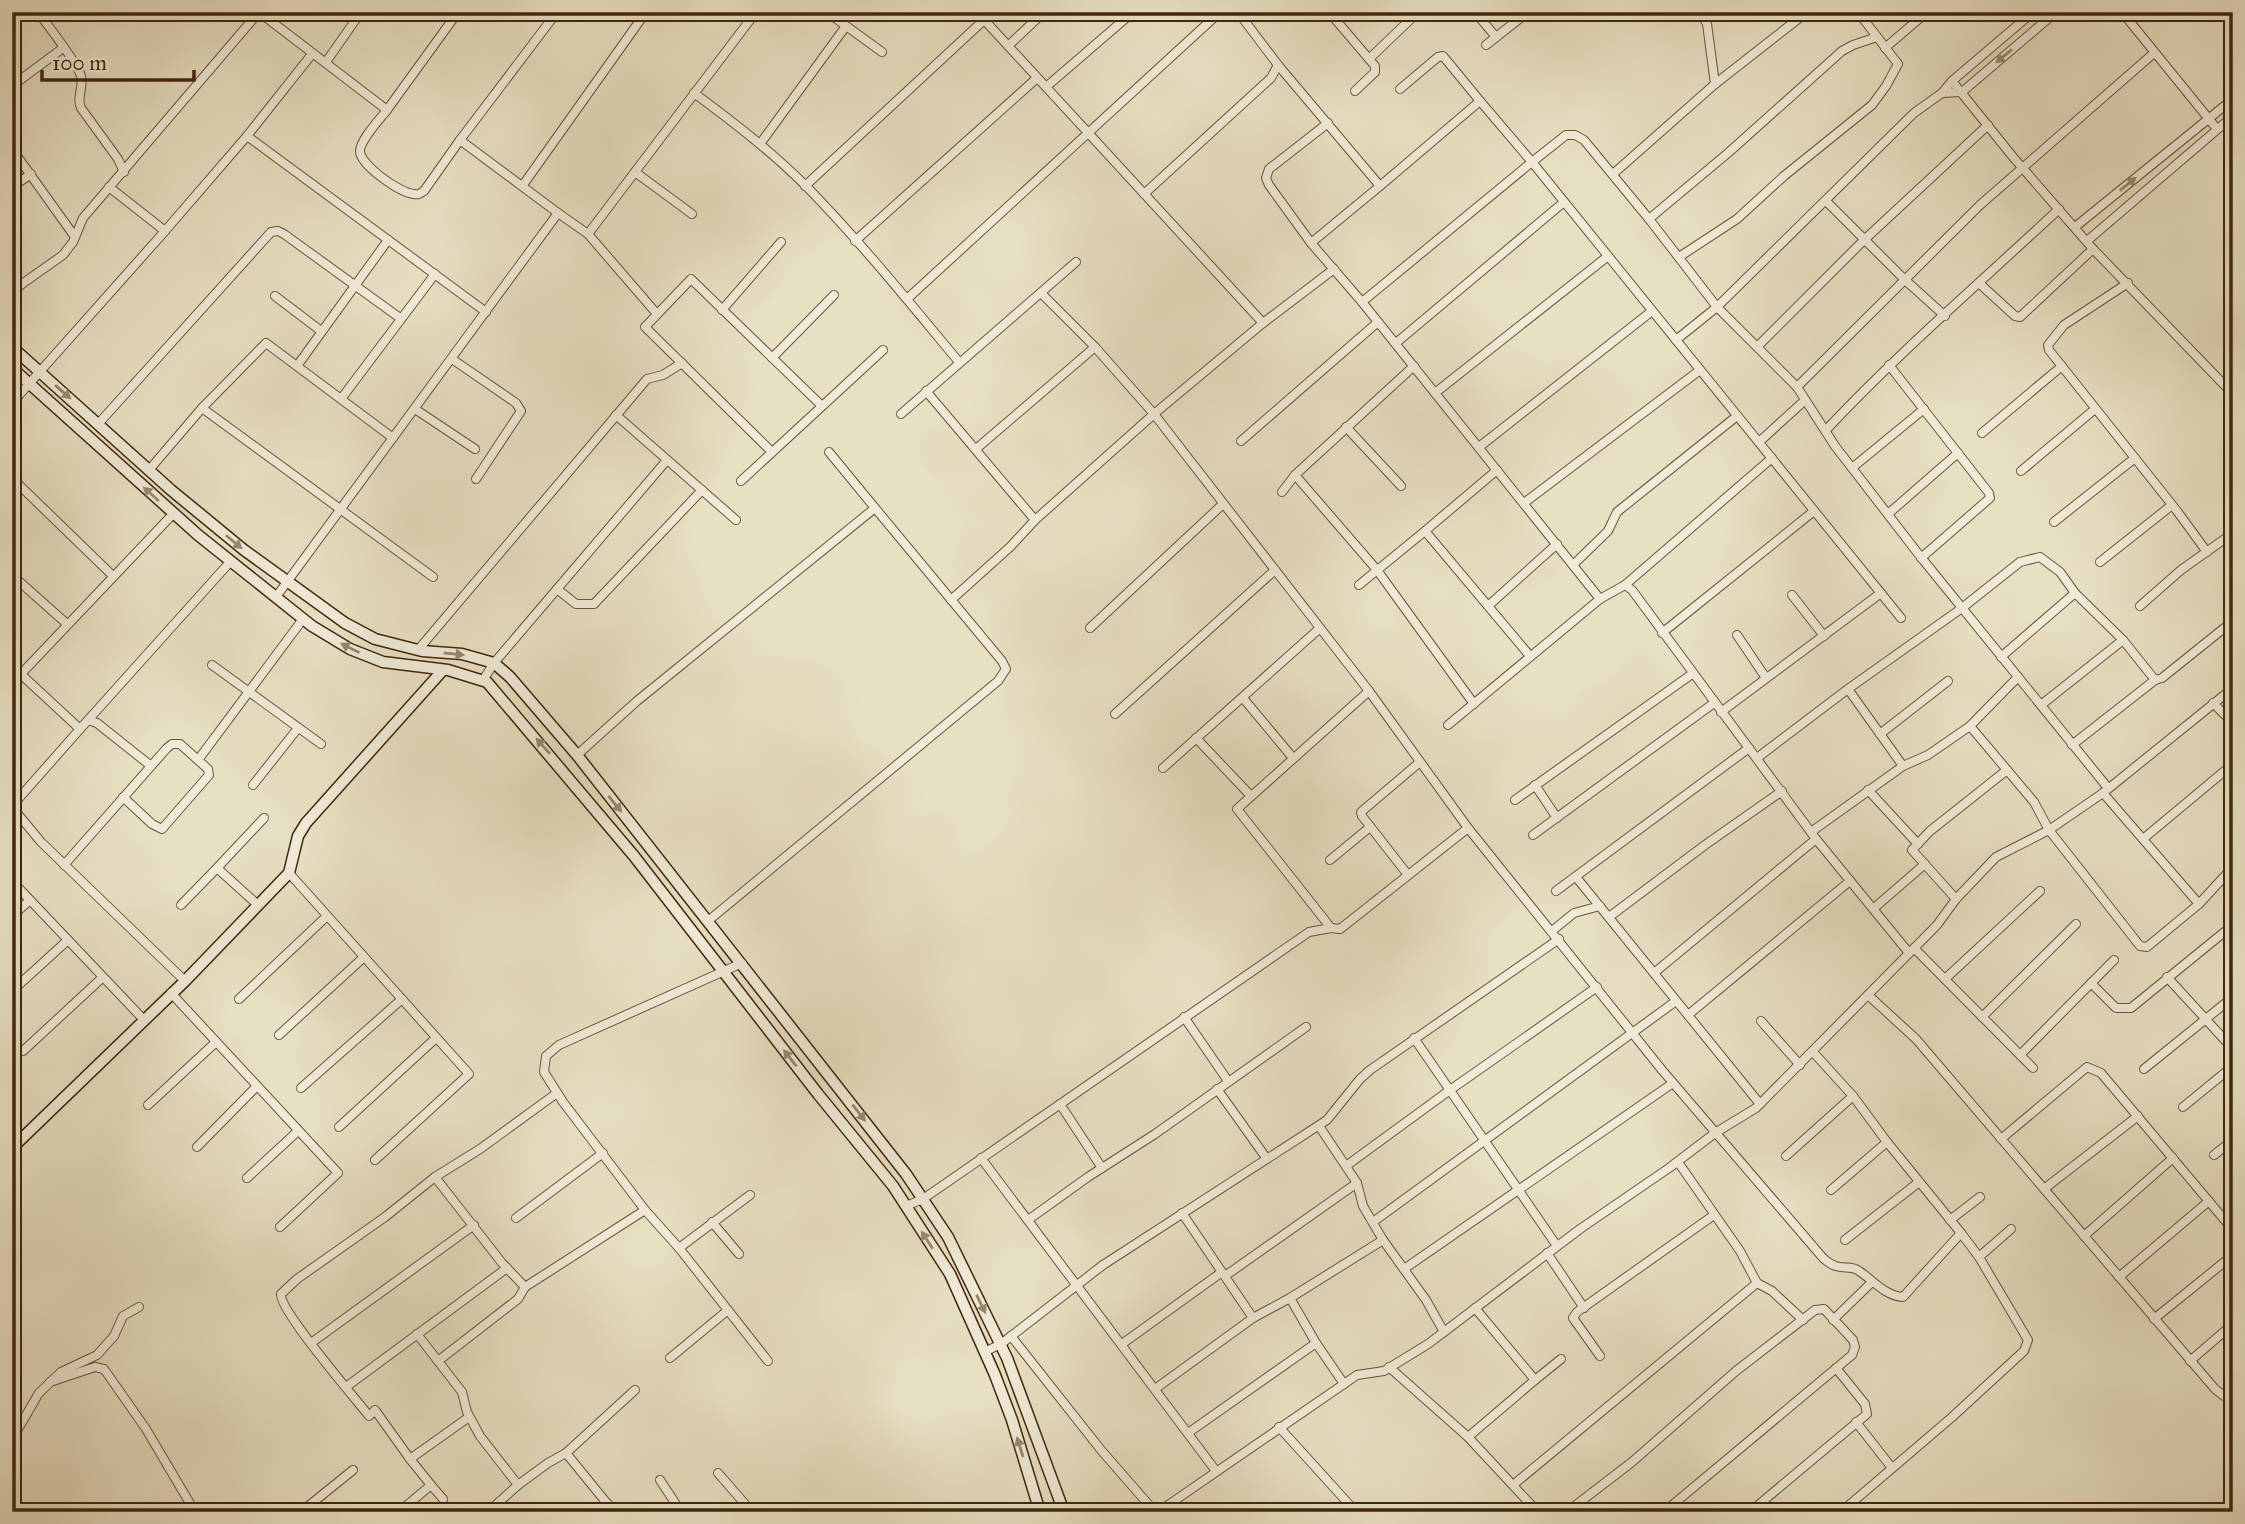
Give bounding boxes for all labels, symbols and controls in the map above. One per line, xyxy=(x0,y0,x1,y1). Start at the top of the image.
scale bar xyxy=(42,38,194,82)
one-way arrow xyxy=(1995,48,2013,64)
text: 100 m xyxy=(52,50,107,76)
one-way arrow xyxy=(2119,177,2136,192)
one-way arrow xyxy=(55,384,72,399)
one-way arrow xyxy=(143,486,160,502)
one-way arrow xyxy=(226,534,243,549)
one-way arrow xyxy=(340,642,360,653)
one-way arrow xyxy=(443,649,465,660)
one-way arrow xyxy=(535,737,551,755)
one-way arrow xyxy=(608,795,623,813)
one-way arrow xyxy=(783,1050,798,1068)
one-way arrow xyxy=(851,1104,866,1122)
one-way arrow xyxy=(920,1231,934,1249)
one-way arrow xyxy=(976,1294,987,1314)
one-way arrow xyxy=(1014,1436,1025,1457)

